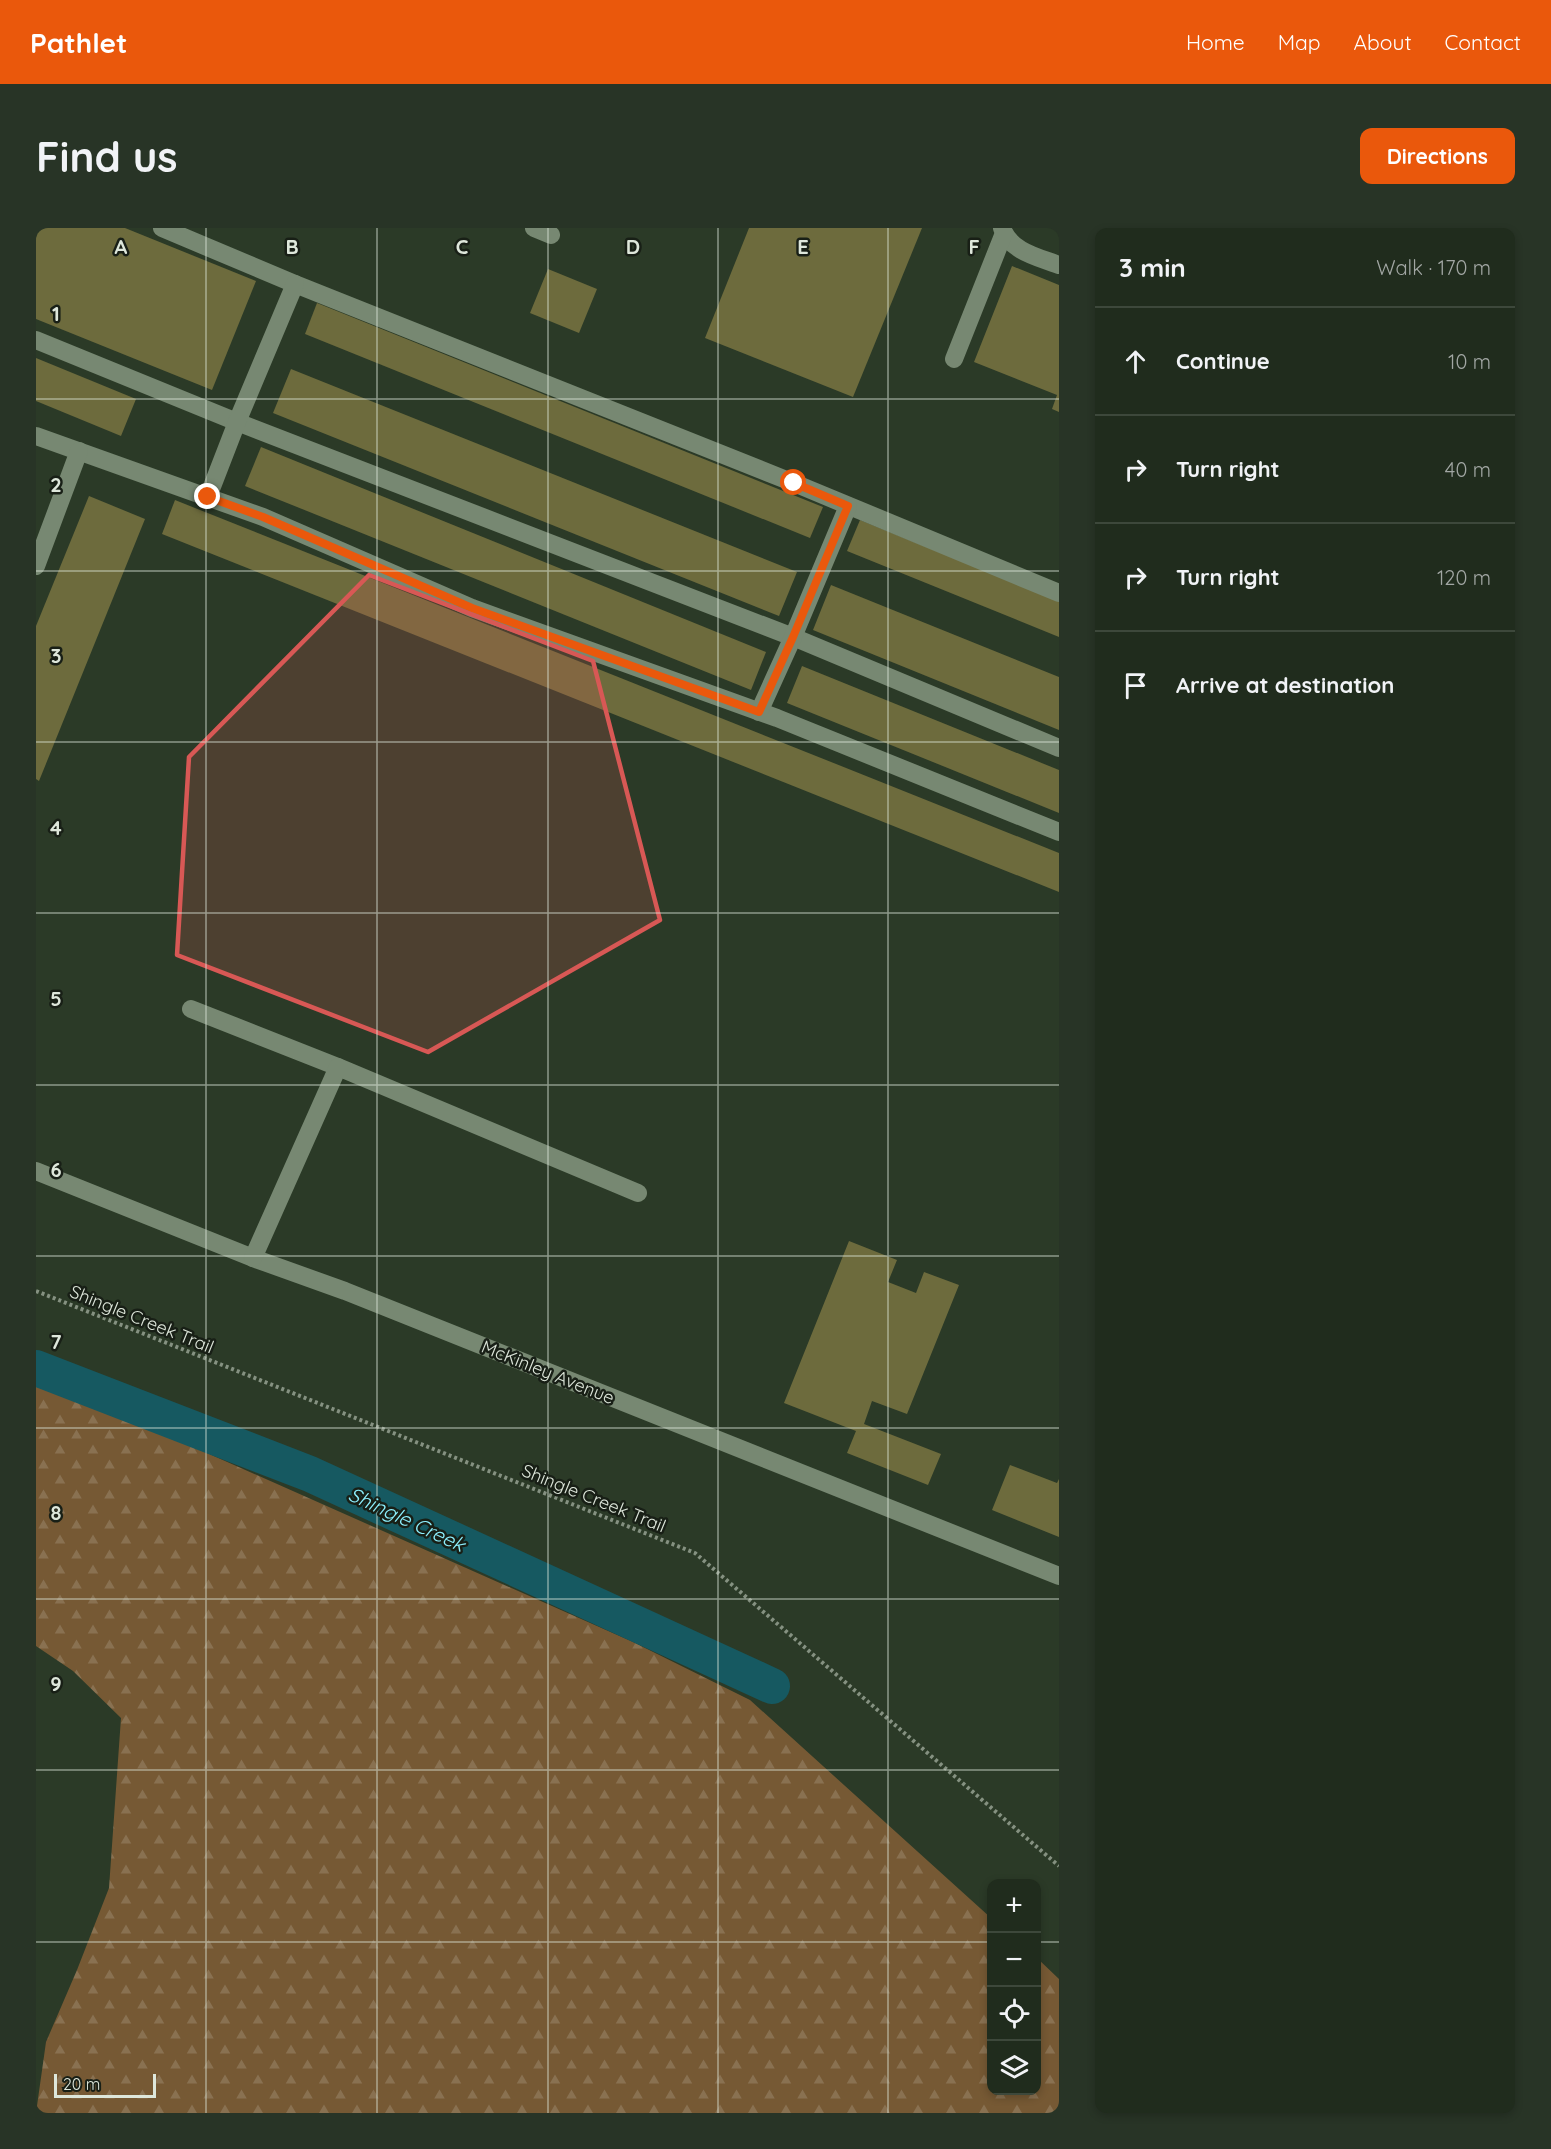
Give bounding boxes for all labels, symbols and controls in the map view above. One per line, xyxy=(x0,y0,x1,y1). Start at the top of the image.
text: Pathlet xyxy=(30,25,127,60)
text: Home xyxy=(1186,29,1245,55)
text: Map xyxy=(1278,29,1321,55)
text: About xyxy=(1354,29,1412,55)
text: Contact xyxy=(1445,29,1521,55)
button: Directions xyxy=(1360,128,1515,184)
text: Find us xyxy=(36,130,178,183)
text: A xyxy=(115,234,128,259)
text: B xyxy=(285,234,299,259)
text: C xyxy=(456,234,469,259)
text: D xyxy=(626,234,640,259)
text: E xyxy=(797,234,809,259)
text: F xyxy=(968,234,980,259)
text: 3 min xyxy=(1119,251,1186,284)
text: Walk · 170 m xyxy=(1376,255,1491,280)
text: 1 xyxy=(52,301,60,326)
icon: ahead xyxy=(1119,345,1152,378)
text: Continue xyxy=(1176,347,1270,375)
text: 10 m xyxy=(1448,349,1491,374)
icon: right xyxy=(1119,453,1152,486)
text: Turn right xyxy=(1176,455,1280,483)
text: 40 m xyxy=(1445,457,1491,482)
route start xyxy=(780,469,806,495)
text: 2 xyxy=(50,472,62,497)
route end xyxy=(194,483,220,509)
icon: right xyxy=(1119,561,1152,594)
text: Turn right xyxy=(1176,563,1280,591)
text: 120 m xyxy=(1437,565,1491,590)
text: 3 xyxy=(51,643,61,668)
icon: arrive xyxy=(1119,669,1152,702)
text: Arrive at destination xyxy=(1176,671,1394,699)
text: 4 xyxy=(50,815,62,840)
text: 5 xyxy=(50,986,62,1011)
text: 6 xyxy=(50,1157,62,1182)
street label: Shingle Creek Trail xyxy=(67,1280,217,1358)
text: 7 xyxy=(51,1329,62,1354)
street label: McKinley Avenue xyxy=(478,1335,618,1409)
street label: Shingle Creek Trail xyxy=(519,1459,669,1537)
water label: Shingle Creek xyxy=(345,1481,471,1558)
text: 8 xyxy=(51,1500,62,1525)
text: 9 xyxy=(50,1671,62,1696)
map controls xyxy=(987,1879,1041,2095)
button: + xyxy=(987,1879,1041,1933)
button: − xyxy=(987,1933,1041,1987)
button: locate xyxy=(987,1987,1041,2041)
button: layers xyxy=(987,2041,1041,2095)
scale bar xyxy=(54,2071,156,2098)
text: 20 m xyxy=(63,2074,100,2094)

